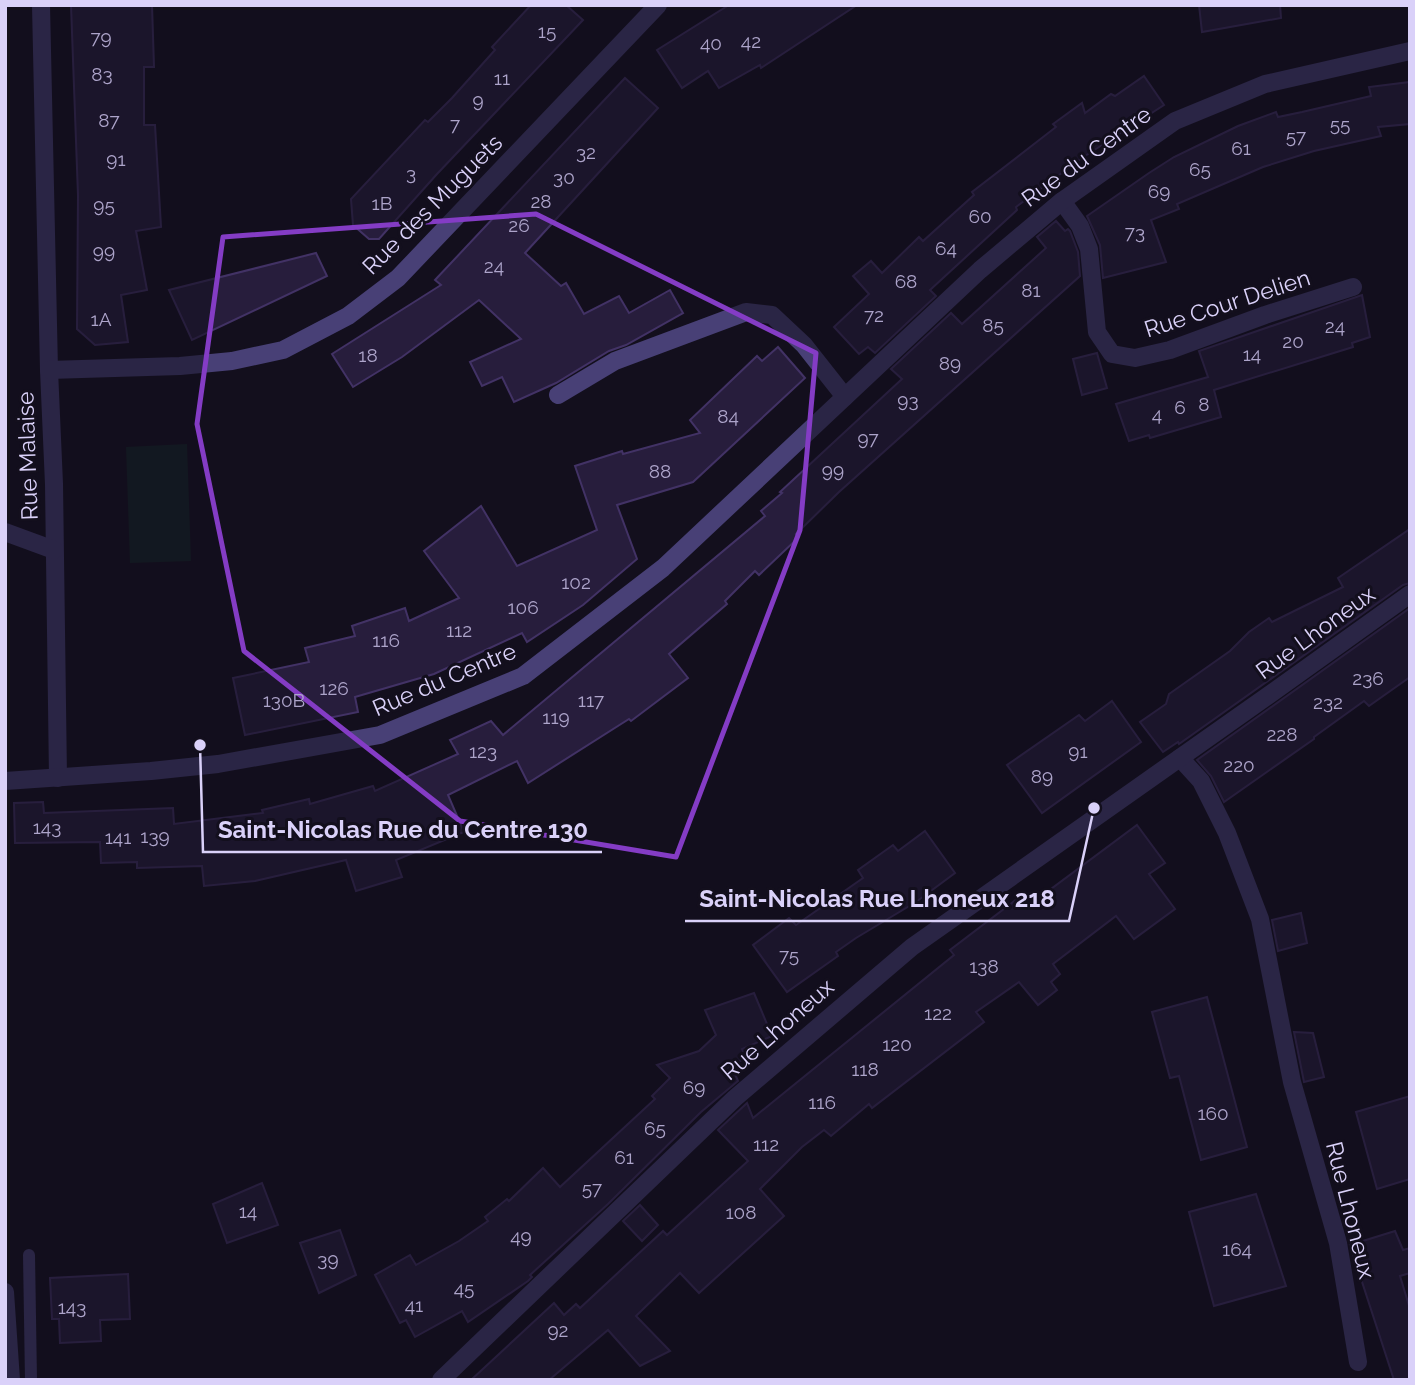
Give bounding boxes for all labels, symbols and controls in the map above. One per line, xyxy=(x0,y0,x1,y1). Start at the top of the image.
house number: 15 xyxy=(538,20,556,42)
house number: 79 xyxy=(90,26,112,48)
house number: 42 xyxy=(741,30,761,52)
house number: 40 xyxy=(700,32,722,54)
house number: 83 xyxy=(91,63,113,85)
house number: 11 xyxy=(494,67,510,89)
house number: 9 xyxy=(472,89,484,111)
street label: Rue du Centre xyxy=(1016,100,1156,212)
house number: 87 xyxy=(98,109,120,131)
house number: 7 xyxy=(450,113,460,135)
house number: 55 xyxy=(1330,113,1350,135)
house number: 57 xyxy=(1286,125,1306,147)
street label: Rue des Muguets xyxy=(356,128,508,280)
house number: 61 xyxy=(1231,137,1251,159)
house number: 32 xyxy=(576,141,596,163)
house number: 91 xyxy=(106,148,126,170)
house number: 65 xyxy=(1189,158,1211,180)
house number: 3 xyxy=(406,162,416,184)
house number: 30 xyxy=(553,166,575,188)
house number: 69 xyxy=(1148,180,1170,202)
house number: 28 xyxy=(530,190,552,212)
house number: 1B xyxy=(372,192,392,214)
house number: 95 xyxy=(93,194,115,216)
house number: 60 xyxy=(968,205,992,227)
house number: 26 xyxy=(508,214,530,236)
house number: 73 xyxy=(1125,221,1145,243)
house number: 64 xyxy=(935,237,957,259)
house number: 99 xyxy=(93,240,115,262)
house number: 24 xyxy=(484,255,504,277)
street label: Rue Cour Delien xyxy=(1141,264,1313,342)
house number: 68 xyxy=(895,270,917,292)
house number: 81 xyxy=(1021,279,1041,301)
house number: 72 xyxy=(864,304,884,326)
house number: 1A xyxy=(91,308,112,330)
house number: 85 xyxy=(982,314,1004,336)
house number: 24 xyxy=(1325,315,1345,337)
house number: 20 xyxy=(1282,330,1304,352)
house number: 14 xyxy=(1243,343,1261,365)
house number: 18 xyxy=(358,344,378,366)
house number: 89 xyxy=(939,352,961,374)
house number: 93 xyxy=(897,389,919,411)
street label: Rue Malaise xyxy=(11,391,43,521)
house number: 8 xyxy=(1198,393,1210,415)
house number: 6 xyxy=(1174,396,1186,418)
house number: 4 xyxy=(1152,403,1162,425)
house number: 84 xyxy=(717,405,739,427)
house number: 97 xyxy=(857,427,879,449)
house number: 99 xyxy=(822,459,844,481)
house number: 88 xyxy=(649,460,671,482)
house number: 102 xyxy=(561,571,591,593)
street label: Rue Lhoneux xyxy=(1250,580,1380,684)
house number: 106 xyxy=(507,596,539,618)
house number: 112 xyxy=(446,619,472,641)
house number: 116 xyxy=(372,629,400,651)
street label: Rue du Centre xyxy=(368,637,520,721)
house number: 236 xyxy=(1352,667,1384,689)
house number: 126 xyxy=(319,677,349,699)
house number: 130B xyxy=(263,689,305,711)
house number: 117 xyxy=(578,689,604,711)
house number: 232 xyxy=(1313,691,1343,713)
house number: 119 xyxy=(542,706,570,728)
house number: 228 xyxy=(1266,723,1298,745)
house number: 123 xyxy=(469,740,497,762)
house number: 91 xyxy=(1068,740,1088,762)
house number: 220 xyxy=(1223,754,1255,776)
house number: 89 xyxy=(1031,765,1053,787)
callout: Saint-Nicolas Rue du Centre 130 xyxy=(203,807,602,852)
text: Saint-Nicolas Rue du Centre 130 xyxy=(218,815,588,844)
house number: 143 xyxy=(33,816,61,838)
house number: 139 xyxy=(140,825,170,847)
house number: 141 xyxy=(105,826,131,848)
callout: Saint-Nicolas Rue Lhoneux 218 xyxy=(685,876,1069,921)
text: Saint-Nicolas Rue Lhoneux 218 xyxy=(699,884,1055,913)
house number: 75 xyxy=(779,944,799,966)
house number: 138 xyxy=(969,955,999,977)
street label: Rue Lhoneux xyxy=(715,972,839,1085)
house number: 122 xyxy=(924,1002,952,1024)
house number: 120 xyxy=(882,1033,912,1055)
house number: 118 xyxy=(851,1058,879,1080)
house number: 69 xyxy=(683,1076,705,1098)
house number: 116 xyxy=(808,1091,836,1113)
house number: 160 xyxy=(1197,1102,1229,1124)
house number: 65 xyxy=(644,1117,666,1139)
house number: 112 xyxy=(753,1133,779,1155)
street label: Rue Lhoneux xyxy=(1321,1139,1381,1282)
house number: 61 xyxy=(614,1146,634,1168)
house number: 57 xyxy=(582,1177,602,1199)
house number: 14 xyxy=(239,1200,257,1222)
house number: 108 xyxy=(725,1201,757,1223)
house number: 49 xyxy=(510,1225,532,1247)
house number: 164 xyxy=(1222,1238,1252,1260)
house number: 39 xyxy=(317,1248,339,1270)
house number: 45 xyxy=(454,1277,474,1299)
house number: 41 xyxy=(405,1294,423,1316)
house number: 143 xyxy=(58,1296,86,1318)
house number: 92 xyxy=(547,1319,569,1341)

